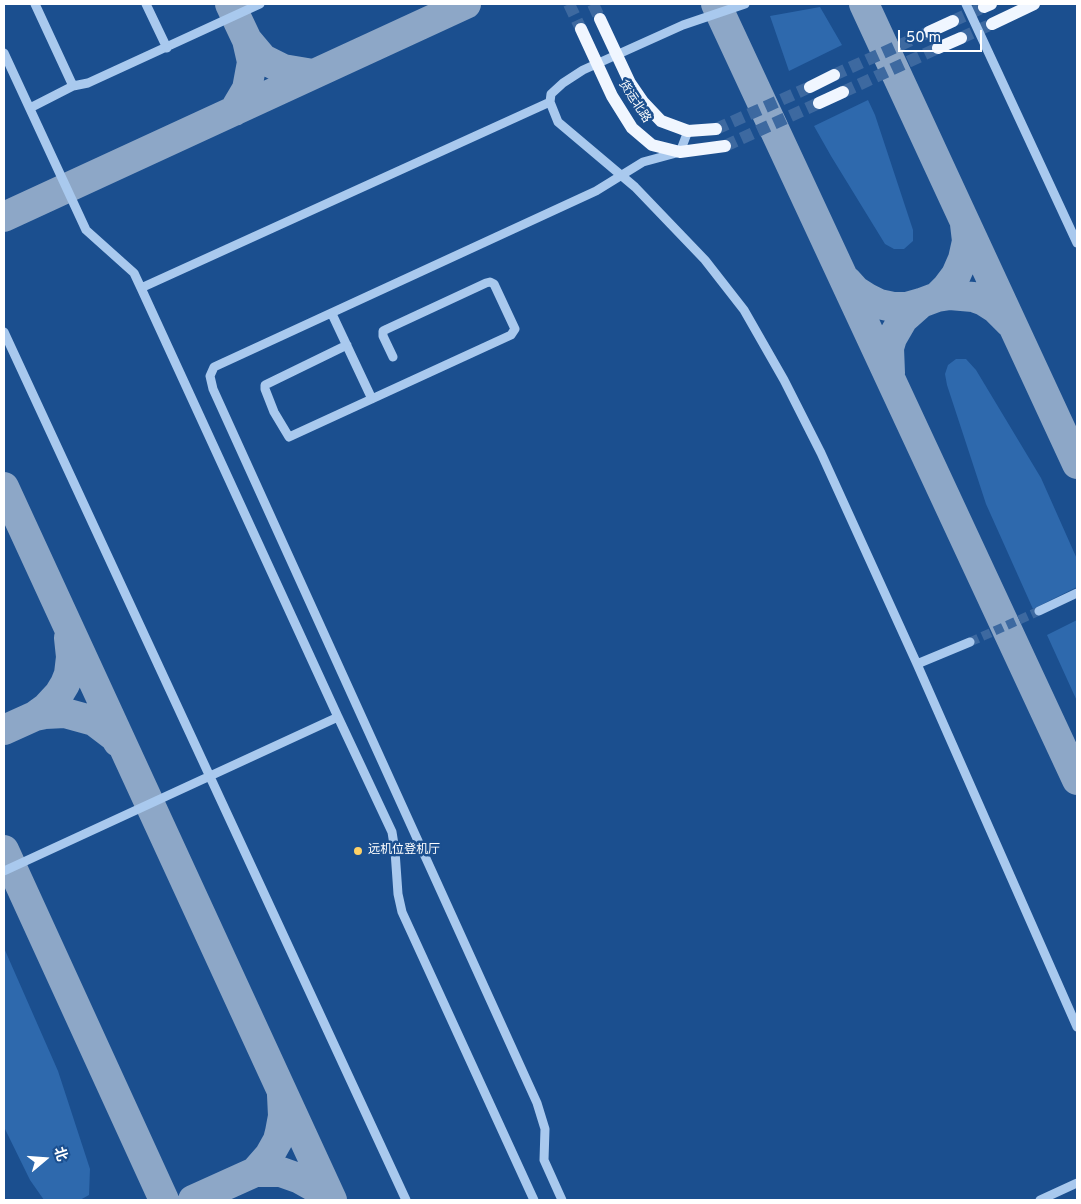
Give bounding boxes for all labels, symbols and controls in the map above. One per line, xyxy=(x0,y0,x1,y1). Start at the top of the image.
scale bar xyxy=(901,20,985,52)
text: 50 m xyxy=(906,29,941,48)
street label: 货运北路 xyxy=(615,78,653,126)
place label: 远机位登机厅 xyxy=(368,844,440,858)
marker: 远机位登机厅 xyxy=(352,845,364,857)
north arrow xyxy=(20,1134,70,1184)
text: 北 xyxy=(49,1145,70,1163)

